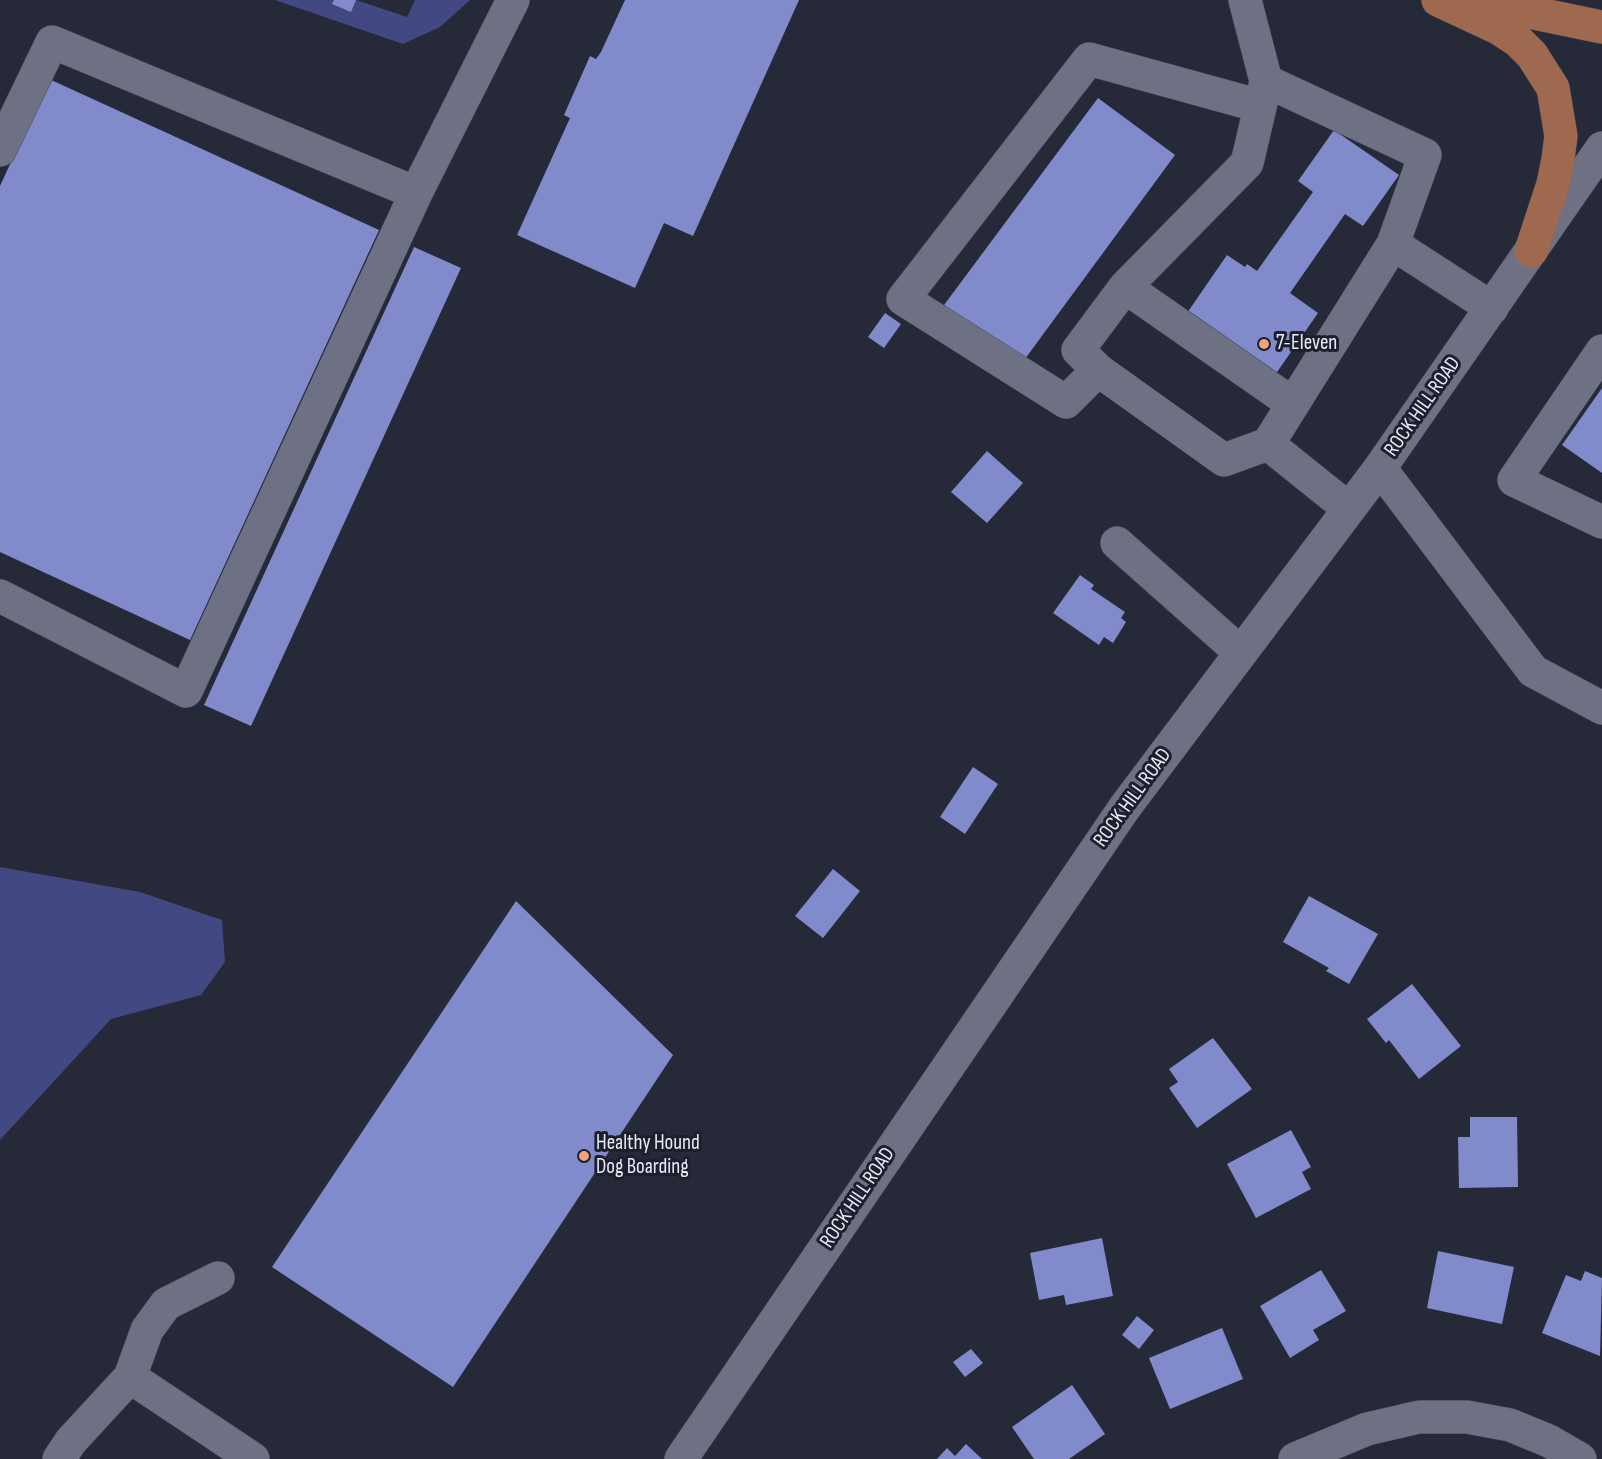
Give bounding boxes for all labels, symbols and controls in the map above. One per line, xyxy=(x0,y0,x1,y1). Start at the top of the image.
place label: 7-Eleven xyxy=(1276,331,1337,357)
marker: 7-Eleven xyxy=(1257,337,1271,351)
street label: ROCK HILL ROAD xyxy=(1379,352,1467,462)
street label: ROCK HILL ROAD xyxy=(1089,744,1177,852)
place label: Healthy Hound Dog Boarding xyxy=(596,1131,700,1181)
street label: ROCK HILL ROAD xyxy=(815,1143,901,1253)
marker: Healthy Hound Dog Boarding xyxy=(577,1149,591,1163)

